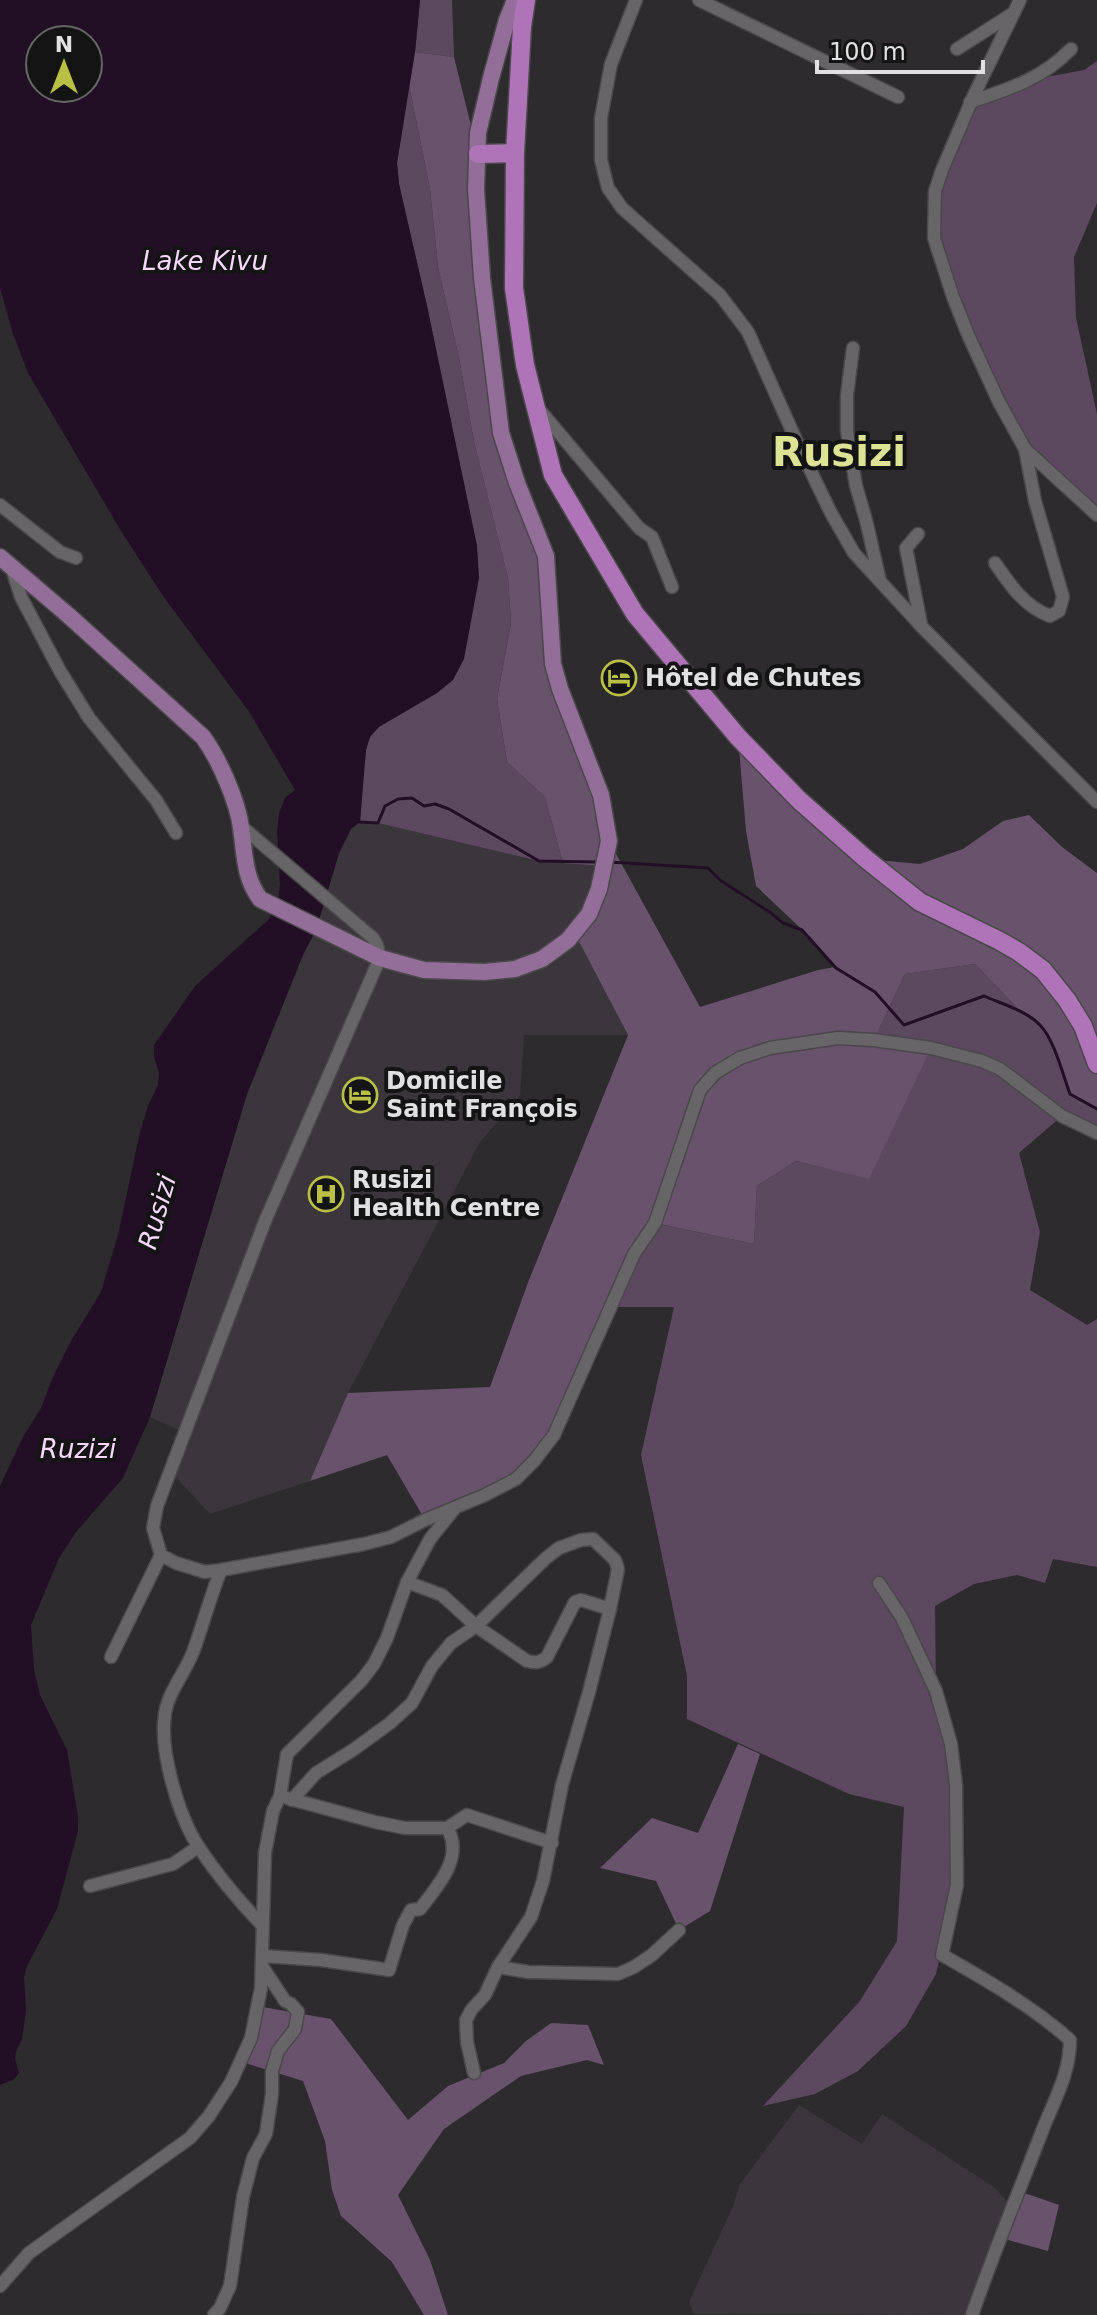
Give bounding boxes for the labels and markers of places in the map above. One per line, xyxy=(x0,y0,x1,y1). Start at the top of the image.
hotel icon: Hôtel de Chutes xyxy=(600,659,638,697)
place label: Hôtel de Chutes xyxy=(645,664,862,692)
place label: Domicile Saint François xyxy=(386,1067,578,1123)
hotel icon: Domicile Saint François xyxy=(341,1076,379,1114)
place label: Rusizi Health Centre xyxy=(352,1166,540,1222)
hospital icon: Rusizi Health Centre xyxy=(307,1175,345,1213)

